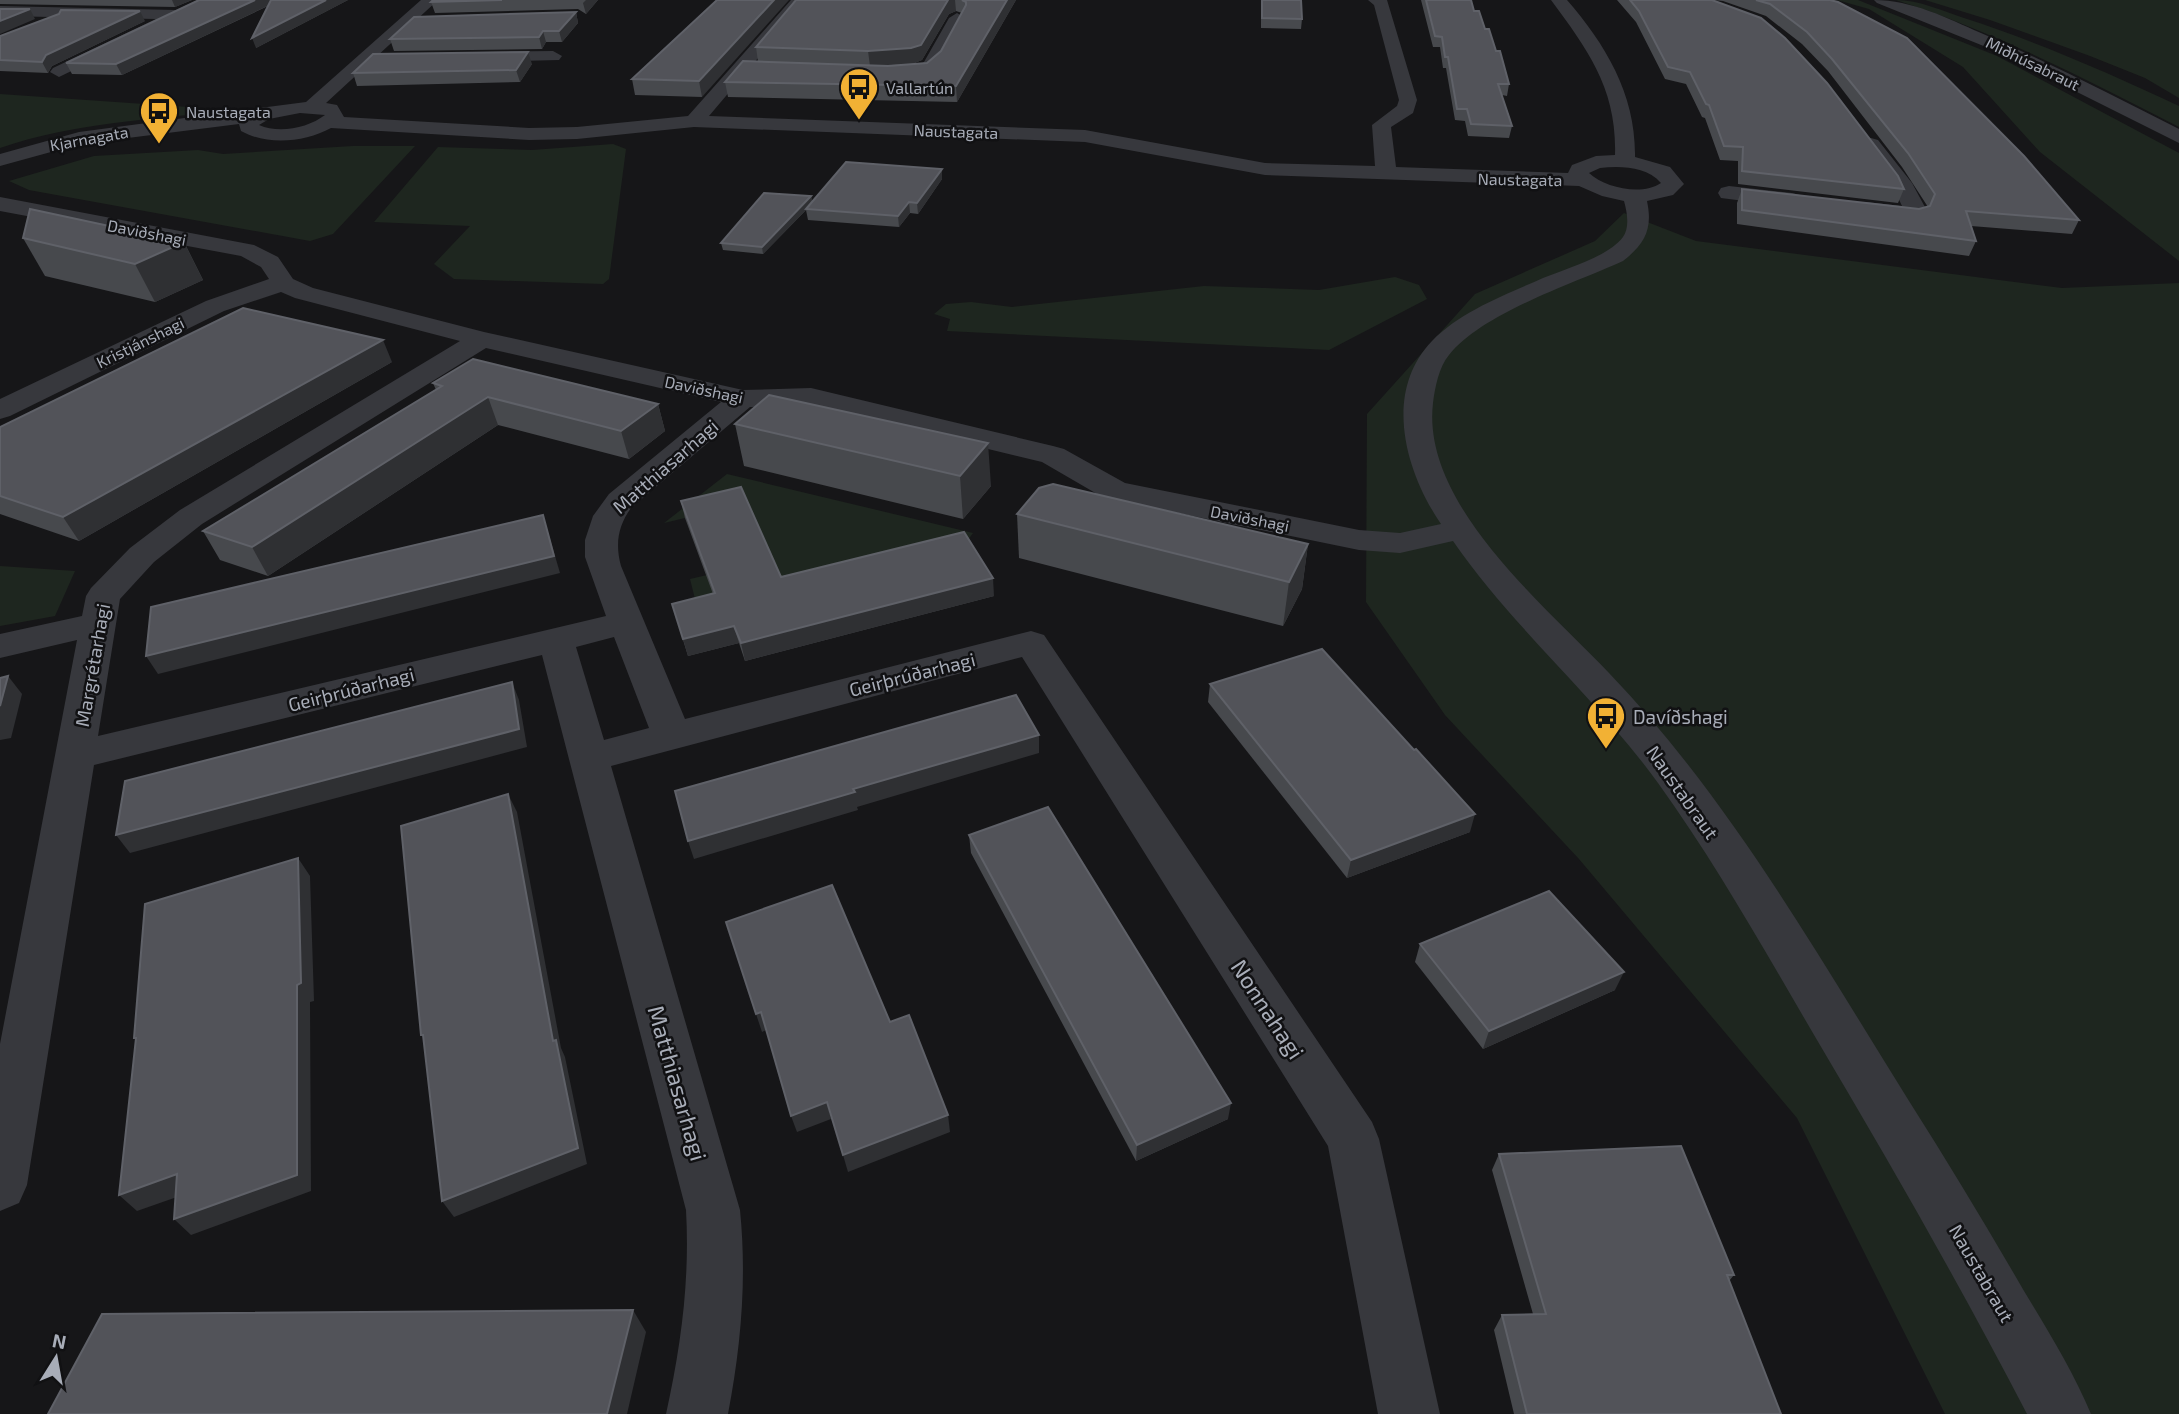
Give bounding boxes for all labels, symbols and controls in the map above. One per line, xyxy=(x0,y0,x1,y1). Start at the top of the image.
street label: Miðhúsabraut xyxy=(1983,32,2083,94)
bus stop icon: Vallartún xyxy=(838,66,880,121)
place label: Vallartún xyxy=(886,78,953,97)
bus stop icon: Naustagata xyxy=(138,90,180,145)
place label: Naustagata xyxy=(186,102,271,121)
street label: Naustagata xyxy=(913,120,999,142)
street label: Kjarnagata xyxy=(48,122,130,155)
street label: Naustagata xyxy=(1477,169,1563,189)
street label: Daviðshagi xyxy=(106,215,188,249)
street label: Kristjánshagi xyxy=(93,313,187,372)
street label: Daviðshagi xyxy=(663,371,745,407)
street label: Matthiasarhagi xyxy=(608,414,722,518)
street label: Daviðshagi xyxy=(1209,501,1291,535)
street label: Margrétarhagi xyxy=(70,602,114,728)
street label: Geirþrúðarhagi xyxy=(847,647,977,701)
street label: Geirþrúðarhagi xyxy=(286,662,416,716)
bus stop icon: Davíðshagi xyxy=(1585,695,1627,750)
place label: Davíðshagi xyxy=(1633,705,1728,728)
street label: Naustabraut xyxy=(1642,741,1724,843)
street label: Nonnahagi xyxy=(1225,954,1311,1064)
street label: Matthiasarhagi xyxy=(642,1002,714,1164)
street label: Naustabraut xyxy=(1945,1220,2019,1326)
north arrow xyxy=(21,1323,91,1393)
text: N xyxy=(50,1328,68,1353)

